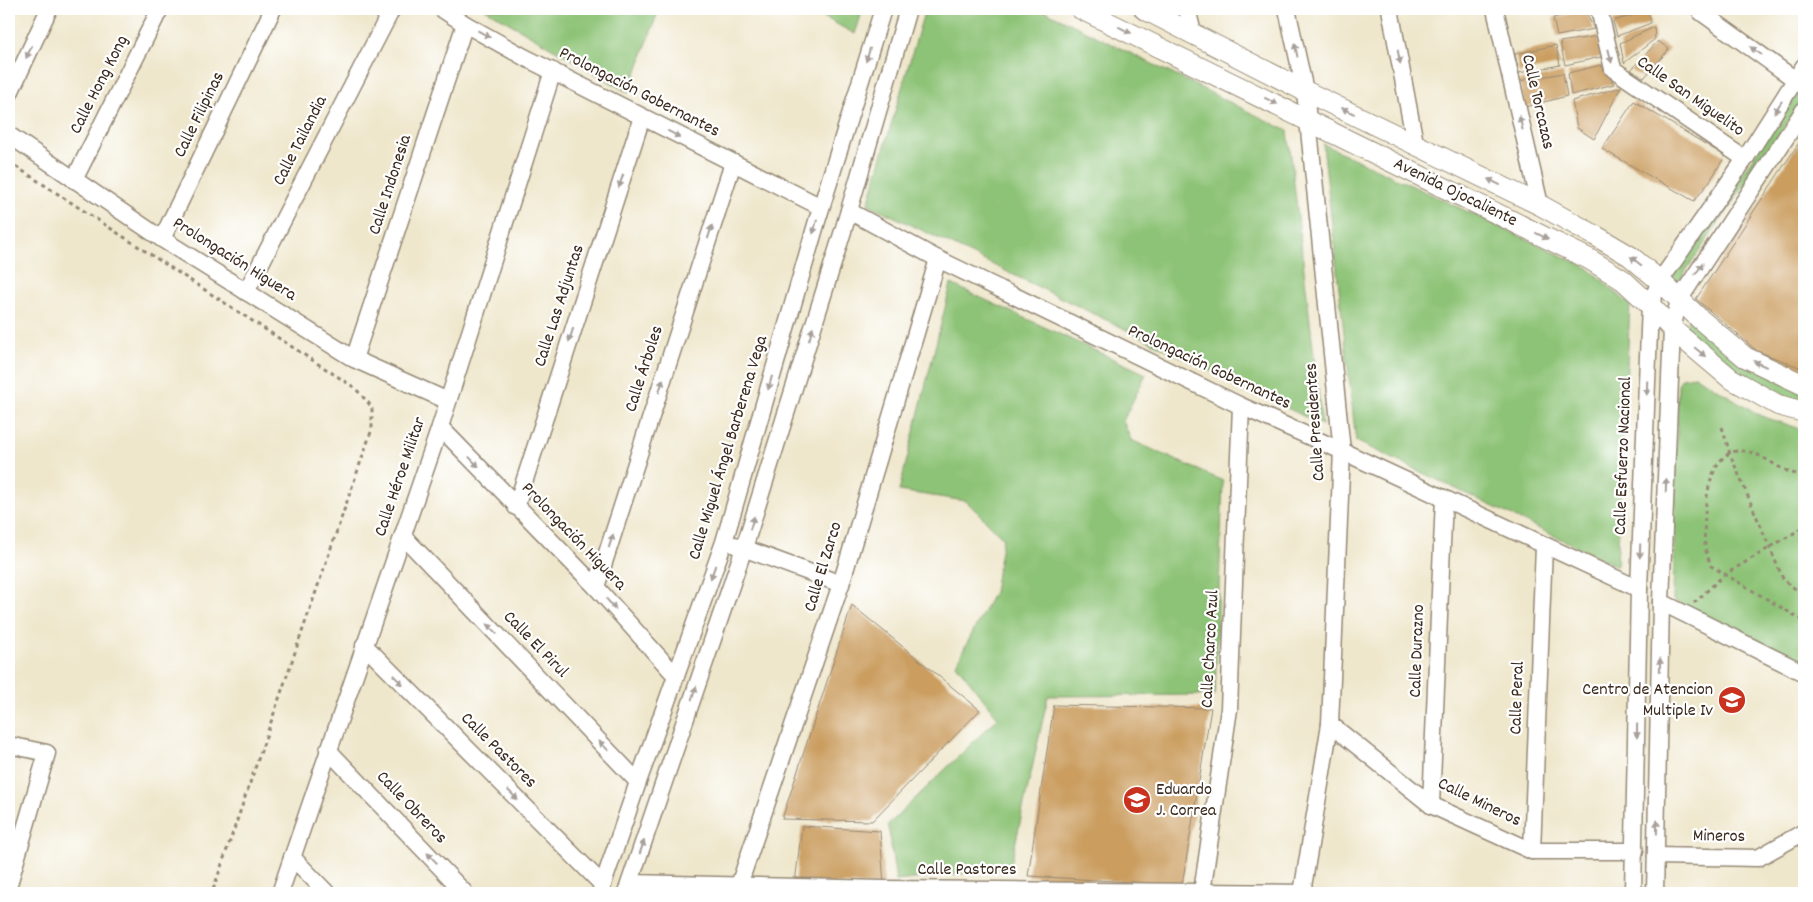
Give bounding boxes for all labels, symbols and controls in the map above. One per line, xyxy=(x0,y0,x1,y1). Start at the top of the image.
one-way arrow xyxy=(1118,26,1132,34)
one-way arrow xyxy=(477,30,490,39)
street label: Calle Hong Kong xyxy=(64,31,136,139)
one-way arrow xyxy=(1292,41,1300,57)
street label: Prolongación Gobernantes xyxy=(554,42,724,144)
one-way arrow xyxy=(25,45,33,59)
one-way arrow xyxy=(1749,46,1763,56)
one-way arrow xyxy=(864,48,872,63)
one-way arrow xyxy=(1395,49,1403,65)
one-way arrow xyxy=(1606,49,1614,64)
street label: Calle San Miguelito xyxy=(1631,51,1749,143)
street label: Calle Torcazas xyxy=(1514,52,1560,152)
street label: Calle Filipinas xyxy=(168,68,232,162)
street label: Calle Tailandia xyxy=(268,91,335,190)
one-way arrow xyxy=(1264,97,1278,105)
one-way arrow xyxy=(1774,100,1783,114)
one-way arrow xyxy=(1341,107,1355,115)
one-way arrow xyxy=(1517,116,1525,131)
one-way arrow xyxy=(667,130,681,138)
street label: Calle Indonesia xyxy=(363,131,419,238)
street label: Avenida Ojocaliente xyxy=(1389,152,1521,234)
one-way arrow xyxy=(617,173,625,188)
one-way arrow xyxy=(1487,178,1501,186)
street label: Prolongación Higuera xyxy=(167,212,301,309)
one-way arrow xyxy=(811,220,819,235)
one-way arrow xyxy=(707,224,715,239)
one-way arrow xyxy=(1535,232,1549,240)
street label: Calle Las Adjuntas xyxy=(528,242,592,370)
one-way arrow xyxy=(1629,255,1642,266)
one-way arrow xyxy=(1694,263,1704,276)
street label: Prolongación Gobernantes xyxy=(1123,319,1295,417)
street label: Calle Árboles xyxy=(619,323,671,415)
one-way arrow xyxy=(807,327,815,342)
one-way arrow xyxy=(567,328,575,343)
street label: Calle Miguel Ángel Barberena Vega xyxy=(683,332,775,563)
one-way arrow xyxy=(1693,347,1706,358)
one-way arrow xyxy=(1753,360,1767,368)
street label: Calle Presidentes xyxy=(1299,362,1333,482)
one-way arrow xyxy=(765,376,773,391)
street label: Calle Esfuerzo Nacional xyxy=(1609,376,1639,536)
one-way arrow xyxy=(657,379,665,394)
one-way arrow xyxy=(1642,381,1650,397)
street label: Calle Héroe Militar xyxy=(369,414,433,540)
one-way arrow xyxy=(467,456,479,468)
one-way arrow xyxy=(1662,476,1670,492)
street label: Prolongación Higuera xyxy=(515,477,632,597)
one-way arrow xyxy=(748,515,756,530)
street label: Calle El Zarco xyxy=(798,519,850,615)
one-way arrow xyxy=(607,533,615,548)
one-way arrow xyxy=(1636,543,1644,559)
one-way arrow xyxy=(709,565,716,580)
street label: Calle Charco Azul xyxy=(1195,589,1227,709)
one-way arrow xyxy=(605,598,617,610)
street label: Calle Durazno xyxy=(1404,604,1432,698)
street label: Calle El Pirul xyxy=(497,606,574,685)
one-way arrow xyxy=(486,623,498,635)
one-way arrow xyxy=(1656,656,1664,672)
street label: Calle Peral xyxy=(1504,660,1532,735)
one-way arrow xyxy=(392,673,404,685)
place label: Centro de Atencion Multiple Iv xyxy=(1582,678,1713,724)
school or university icon: Centro de Atencion Multiple Iv xyxy=(1717,685,1747,715)
one-way arrow xyxy=(691,686,698,701)
street label: Calle Pastores xyxy=(454,707,542,795)
one-way arrow xyxy=(1633,723,1641,739)
one-way arrow xyxy=(598,741,610,753)
street label: Calle Obreros xyxy=(370,766,452,850)
street label: Calle Mineros xyxy=(1433,772,1525,834)
place label: Eduardo J. Correa xyxy=(1156,778,1217,824)
school or university icon: Eduardo J. Correa xyxy=(1122,785,1152,815)
one-way arrow xyxy=(507,788,519,800)
one-way arrow xyxy=(1653,819,1661,835)
street label: Mineros xyxy=(1693,824,1745,850)
one-way arrow xyxy=(638,839,646,854)
one-way arrow xyxy=(426,852,438,864)
street label: Calle Pastores xyxy=(918,858,1016,883)

